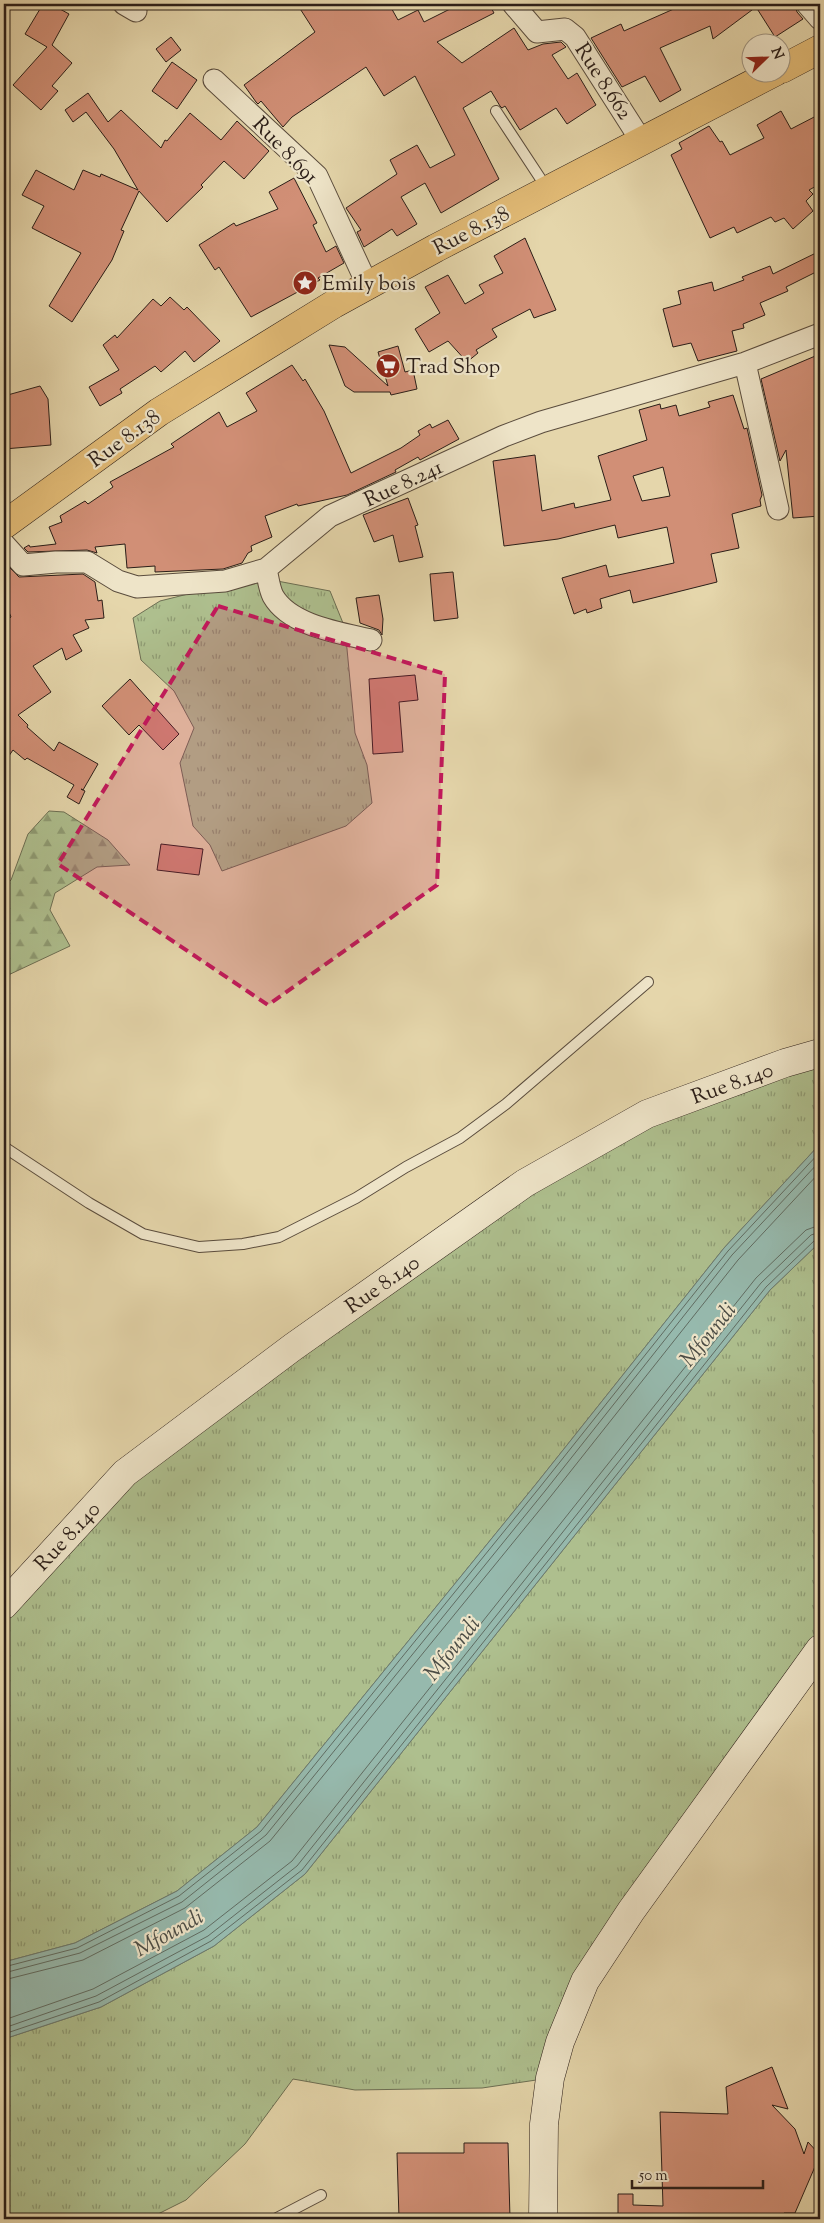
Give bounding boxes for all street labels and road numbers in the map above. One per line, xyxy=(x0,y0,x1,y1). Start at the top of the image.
street label: Rue 8.662 xyxy=(566,38,639,127)
street label: Rue 8.691 xyxy=(245,111,324,192)
street label: Rue 8.138 xyxy=(428,200,515,264)
street label: Rue 8.138 xyxy=(83,403,167,476)
street label: Rue 8.241 xyxy=(359,453,448,516)
street label: Rue 8.140 xyxy=(688,1056,778,1114)
street label: Rue 8.140 xyxy=(340,1249,427,1322)
street label: Rue 8.140 xyxy=(28,1496,108,1579)

